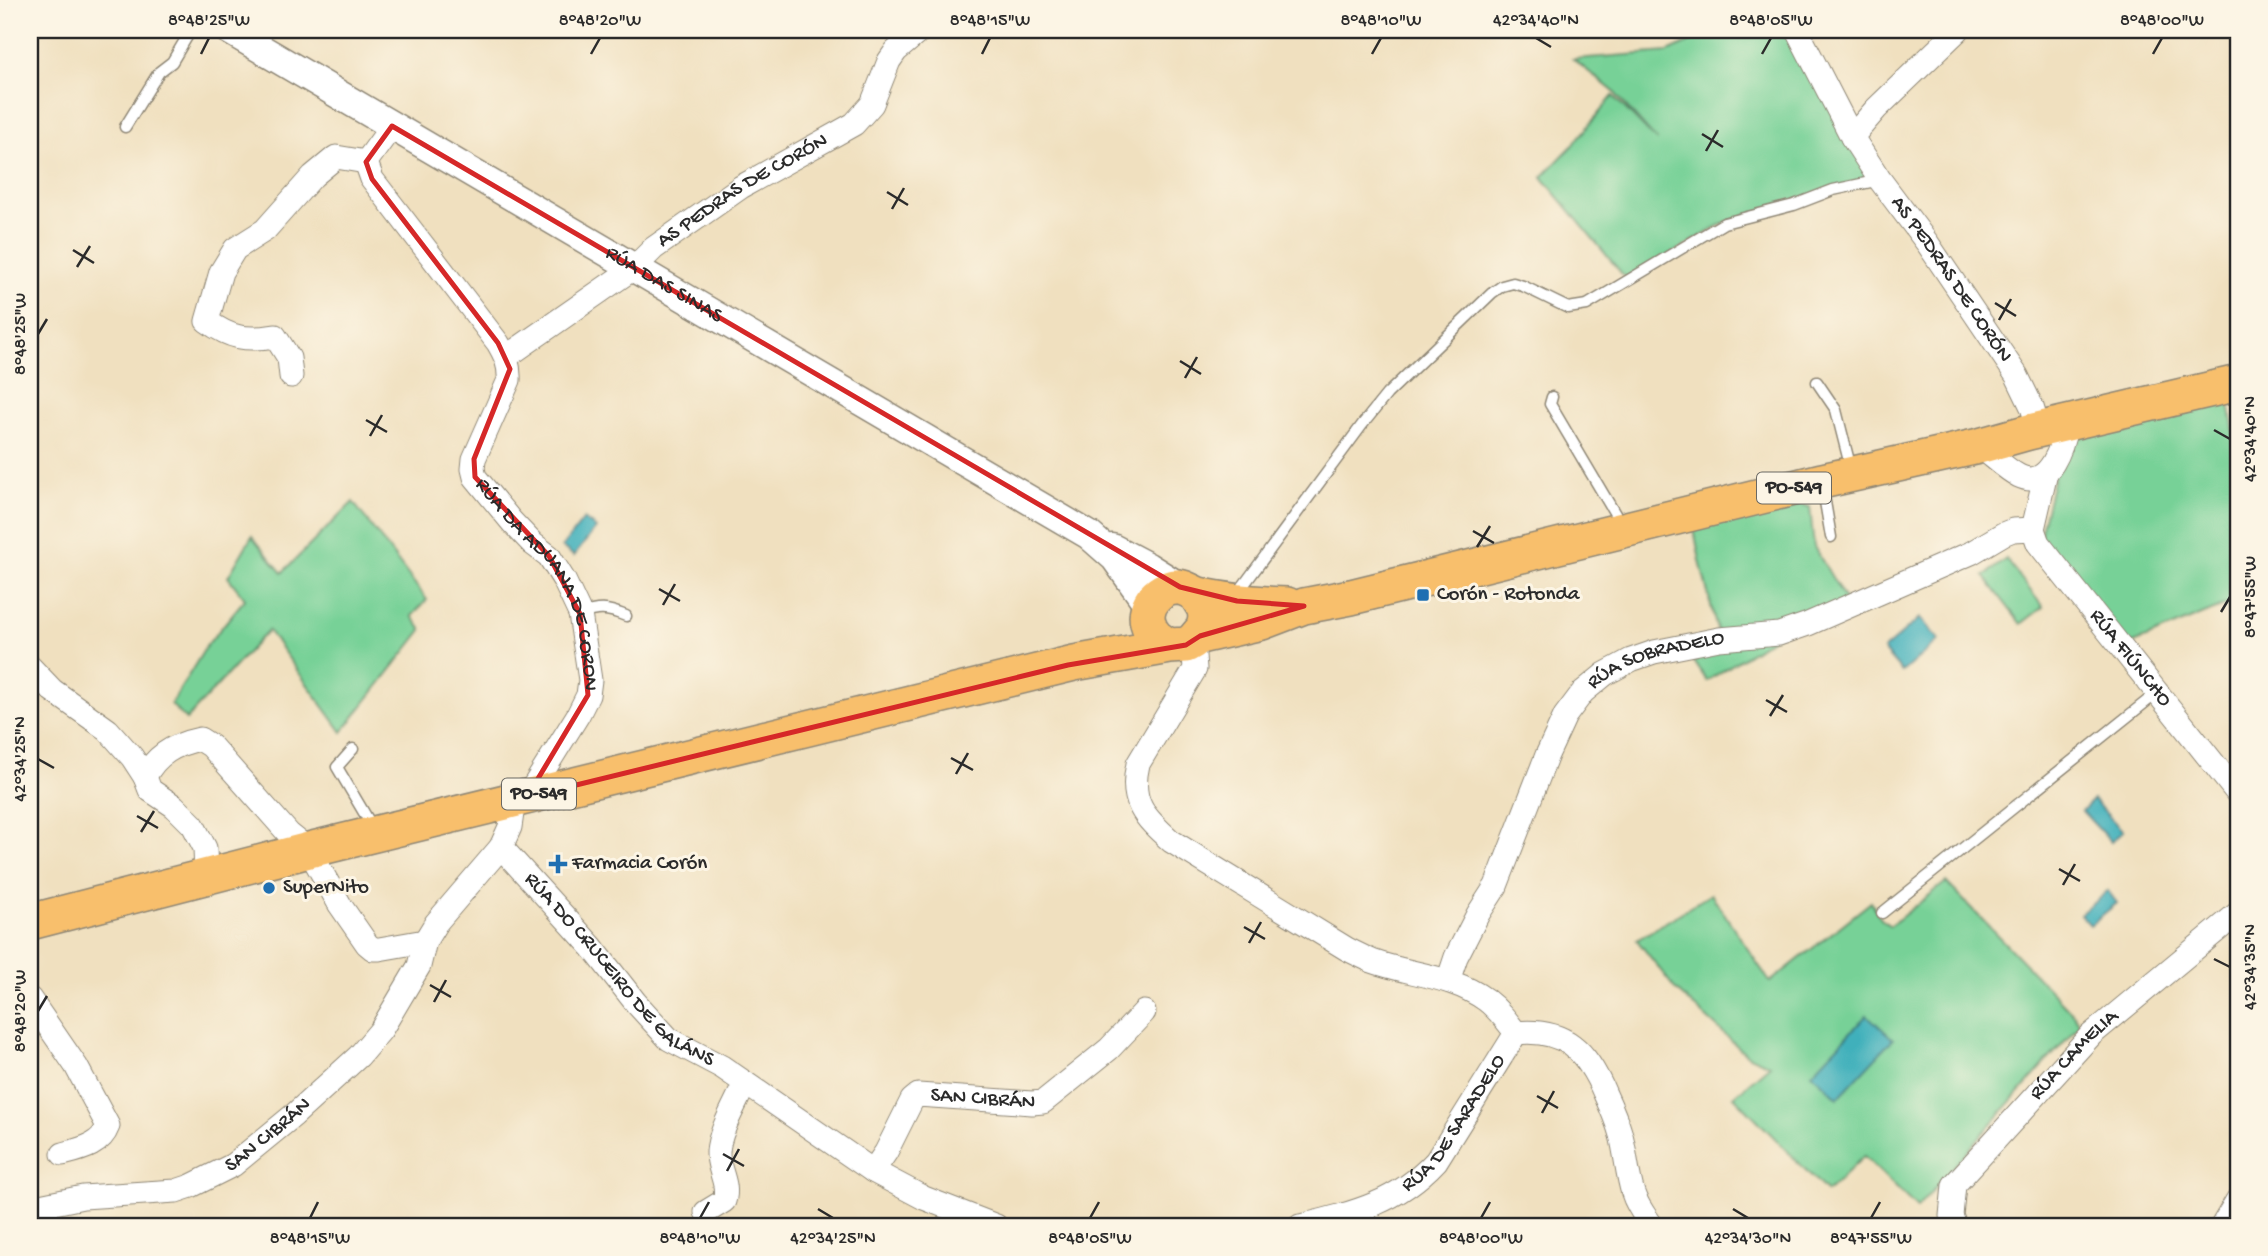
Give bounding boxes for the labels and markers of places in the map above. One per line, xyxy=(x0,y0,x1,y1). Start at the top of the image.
place label: Corón - Rotonda xyxy=(1437,583,1581,608)
marker: Corón - Rotonda xyxy=(1415,587,1431,603)
place label: Farmacia Corón xyxy=(571,852,707,877)
marker: Farmacia Corón xyxy=(550,856,566,872)
place label: SuperNito xyxy=(283,876,369,901)
marker: SuperNito xyxy=(261,880,277,896)

